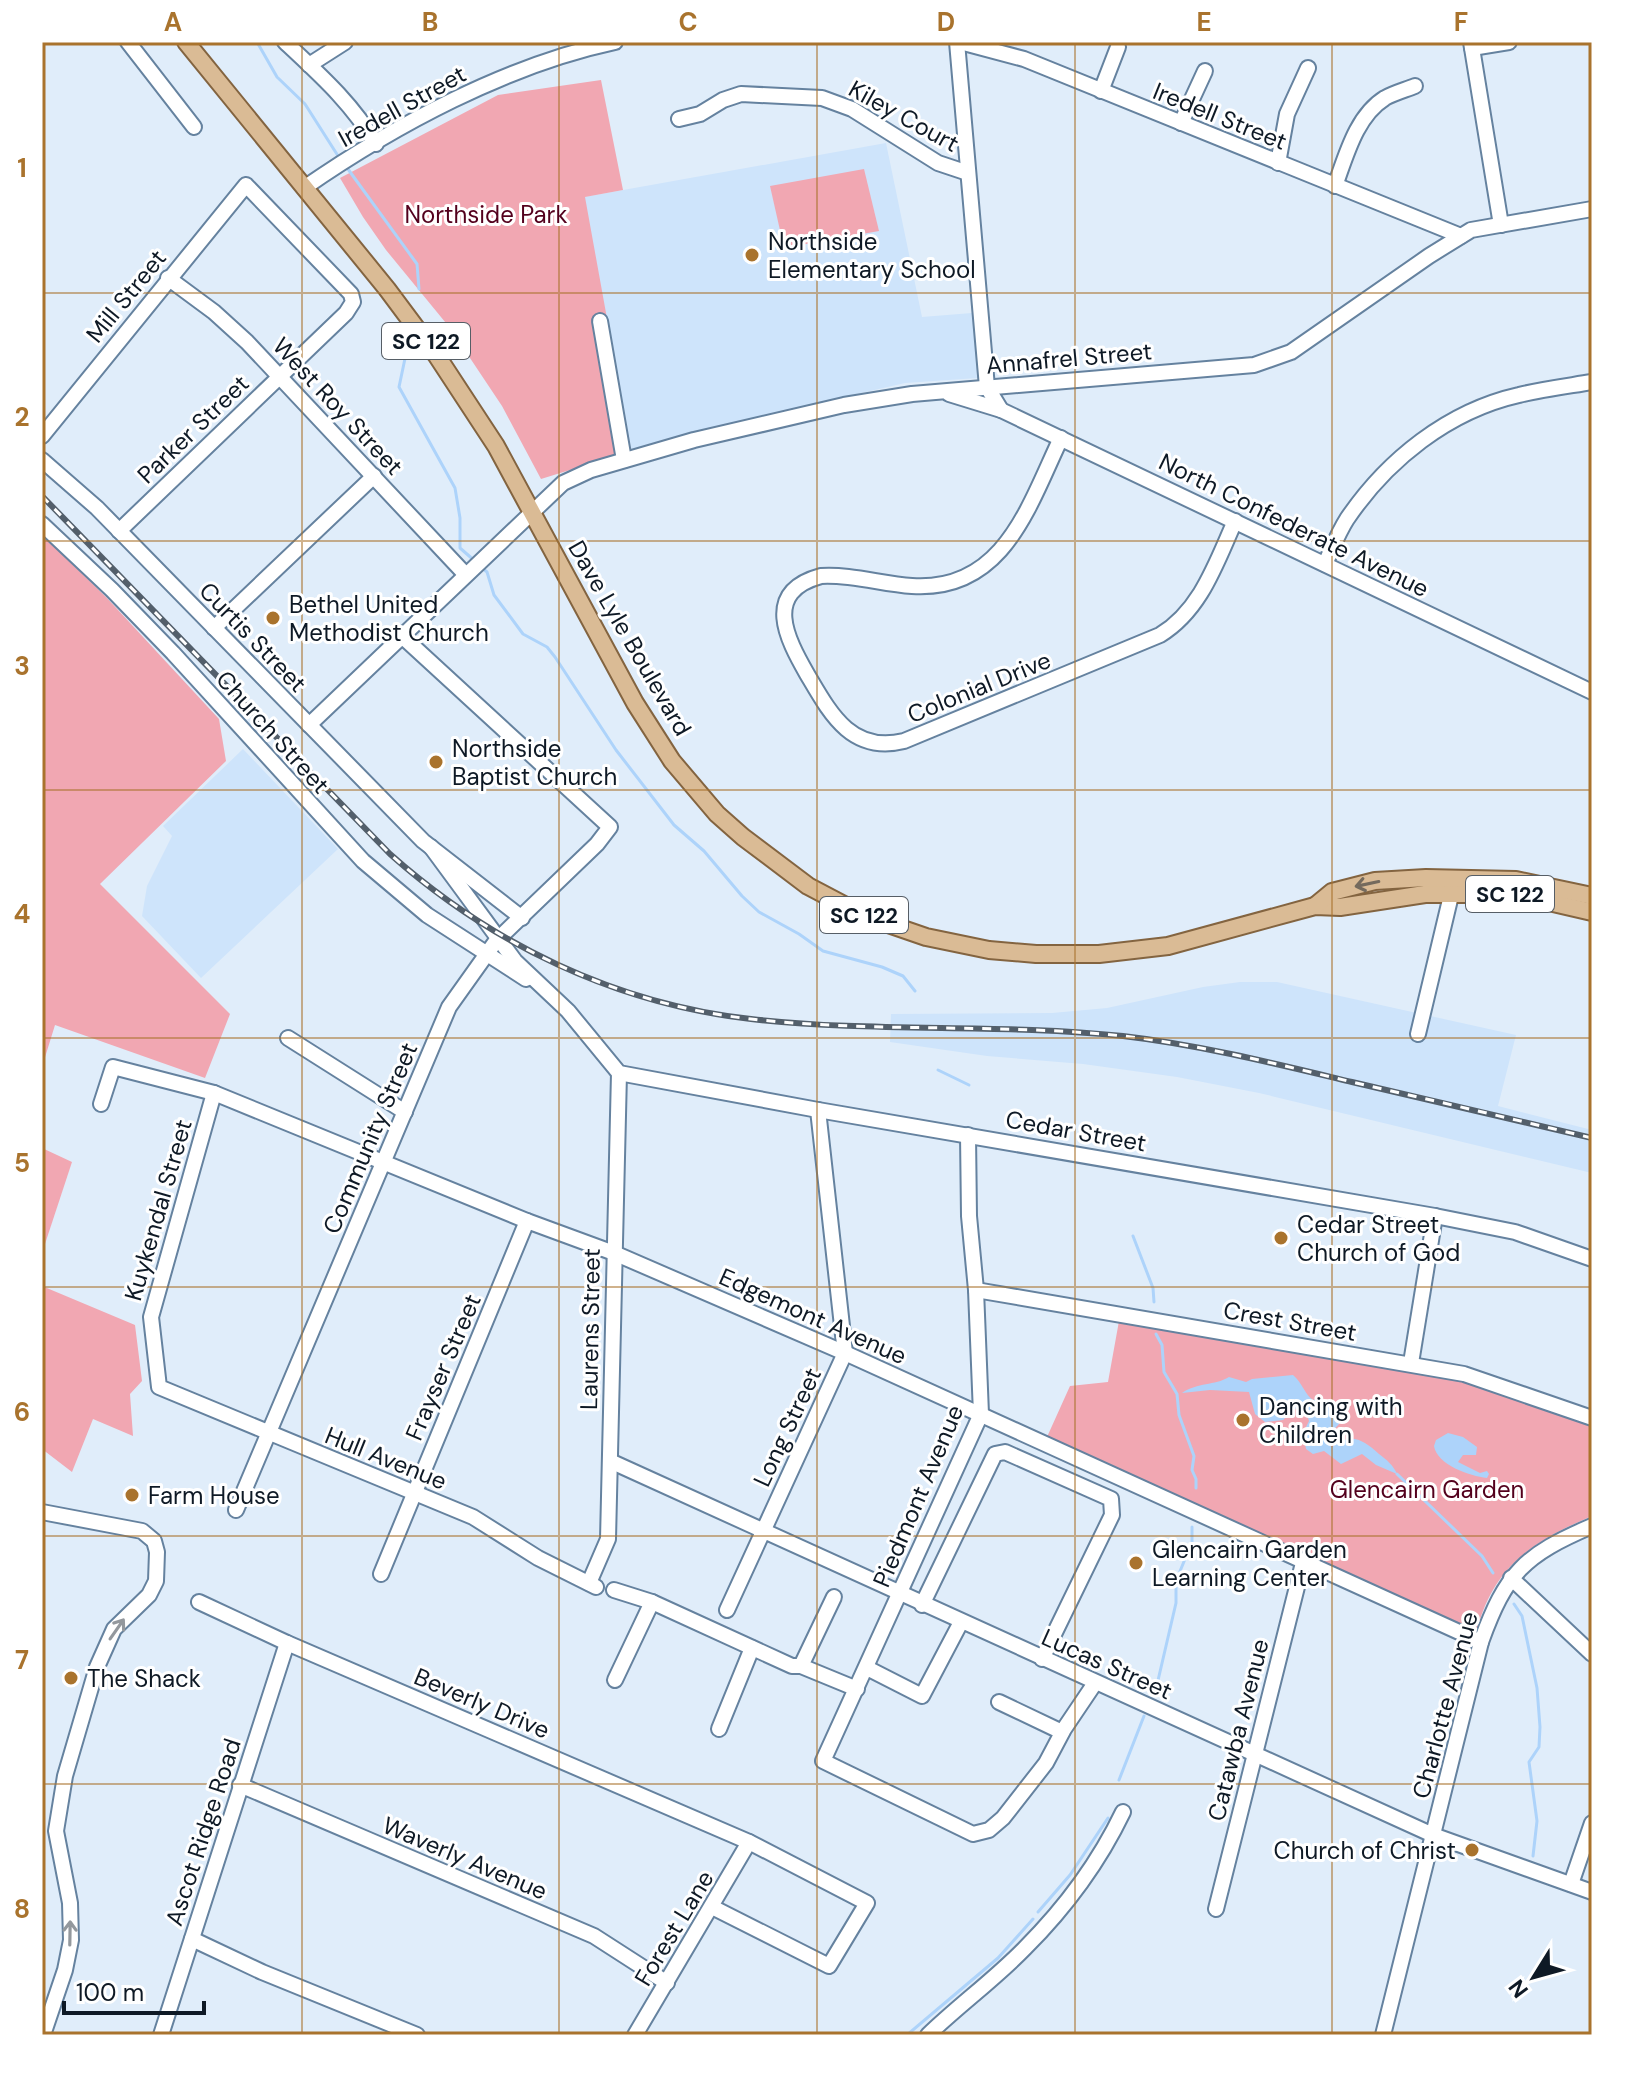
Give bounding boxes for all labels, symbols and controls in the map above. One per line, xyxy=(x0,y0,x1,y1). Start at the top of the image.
text: A xyxy=(164,5,182,39)
text: B xyxy=(422,5,438,39)
text: C xyxy=(678,5,698,39)
text: D xyxy=(937,5,955,39)
text: E xyxy=(1196,5,1212,39)
text: F xyxy=(1454,5,1468,39)
street label: Iredell Street xyxy=(333,58,471,154)
street label: Kiley Court xyxy=(843,73,965,159)
street label: Iredell Street xyxy=(1149,75,1291,157)
text: 1 xyxy=(17,151,27,185)
park label: Northside Park xyxy=(404,199,568,230)
place label: Northside Elementary School xyxy=(768,226,976,285)
street label: Mill Street xyxy=(79,243,173,349)
marker: Northside Elementary School xyxy=(743,246,761,264)
road number: SC 122 xyxy=(382,323,470,359)
street label: West Roy Street xyxy=(266,331,410,481)
street label: Annafrel Street xyxy=(985,335,1153,381)
street label: Parker Street xyxy=(131,368,255,490)
text: 2 xyxy=(14,400,30,434)
street label: North Confederate Avenue xyxy=(1154,446,1434,604)
street label: Dave Lyle Boulevard xyxy=(561,535,699,741)
street label: Curtis Street xyxy=(193,575,313,699)
place label: Bethel United Methodist Church xyxy=(289,589,489,648)
marker: Bethel United Methodist Church xyxy=(264,609,282,627)
street label: Colonial Drive xyxy=(903,644,1055,730)
text: 3 xyxy=(14,649,30,683)
street label: Church Street xyxy=(210,664,336,800)
place label: Northside Baptist Church xyxy=(452,733,617,792)
marker: Northside Baptist Church xyxy=(427,753,445,771)
road number: SC 122 xyxy=(1466,876,1554,912)
one-way arrow xyxy=(1355,877,1381,892)
text: 4 xyxy=(14,897,30,931)
road number: SC 122 xyxy=(820,897,908,933)
street label: Community Street xyxy=(316,1038,424,1238)
street label: Cedar Street xyxy=(1003,1103,1149,1159)
street label: Kuykendal Street xyxy=(117,1116,199,1304)
text: 5 xyxy=(14,1146,30,1180)
place label: Cedar Street Church of God xyxy=(1297,1209,1460,1268)
marker: Cedar Street Church of God xyxy=(1272,1229,1290,1247)
street label: Laurens Street xyxy=(573,1248,607,1410)
street label: Edgemont Avenue xyxy=(714,1261,912,1371)
street label: Frayser Street xyxy=(398,1289,488,1445)
street label: Crest Street xyxy=(1221,1294,1359,1348)
street label: Long Street xyxy=(746,1362,828,1492)
place label: Dancing with Children xyxy=(1259,1391,1403,1450)
text: 6 xyxy=(14,1395,30,1429)
street label: Piedmont Avenue xyxy=(866,1400,970,1592)
marker: Dancing with Children xyxy=(1234,1411,1252,1429)
street label: Hull Avenue xyxy=(321,1420,451,1496)
park label: Glencairn Garden xyxy=(1330,1474,1524,1505)
place label: Farm House xyxy=(148,1480,280,1511)
marker: Farm House xyxy=(123,1486,141,1504)
place label: Glencairn Garden Learning Center xyxy=(1152,1534,1347,1593)
marker: Glencairn Garden Learning Center xyxy=(1127,1554,1145,1572)
street label: Charlotte Avenue xyxy=(1405,1608,1485,1802)
one-way arrow xyxy=(108,1618,125,1641)
street label: Lucas Street xyxy=(1037,1621,1177,1707)
street label: Catawba Avenue xyxy=(1200,1636,1276,1824)
text: 7 xyxy=(15,1643,29,1677)
street label: Beverly Drive xyxy=(410,1661,554,1745)
place label: The Shack xyxy=(87,1663,201,1694)
marker: The Shack xyxy=(62,1669,80,1687)
street label: Ascot Ridge Road xyxy=(158,1734,248,1930)
street label: Waverly Avenue xyxy=(378,1809,552,1907)
place label: Church of Christ xyxy=(1274,1835,1456,1866)
marker: Church of Christ xyxy=(1463,1841,1481,1859)
street label: Forest Lane xyxy=(627,1865,721,1991)
text: 8 xyxy=(14,1892,30,1926)
one-way arrow xyxy=(62,1920,78,1947)
north arrow xyxy=(1494,1937,1574,2017)
scale bar xyxy=(64,1965,204,2015)
text: N xyxy=(1502,1974,1535,2004)
text: 100 m xyxy=(76,1977,144,2008)

